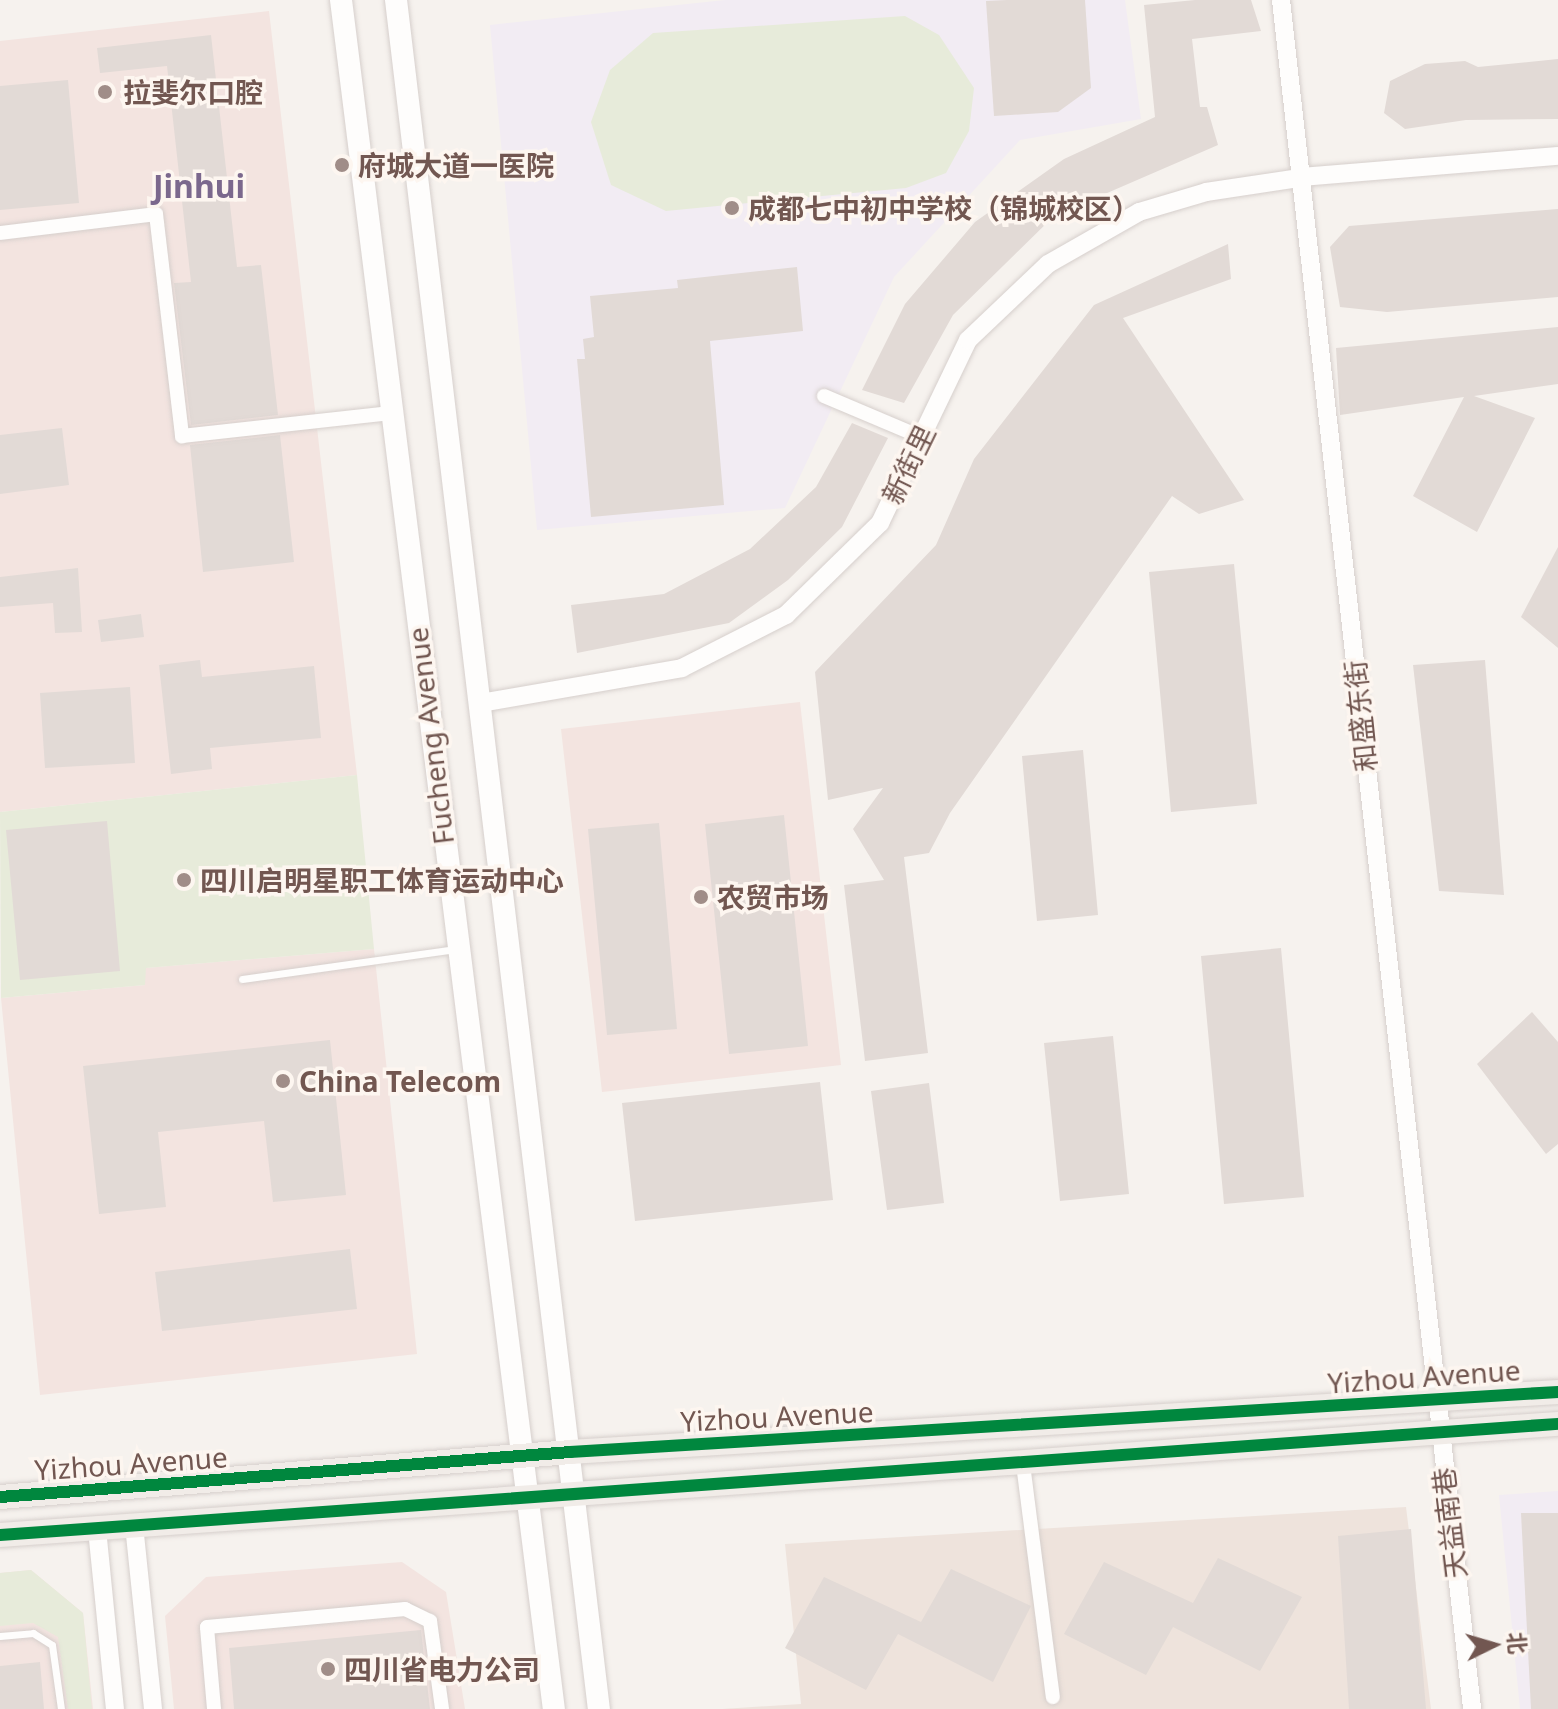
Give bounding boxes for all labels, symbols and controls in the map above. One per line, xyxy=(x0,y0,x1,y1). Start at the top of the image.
place label: 拉斐尔口腔 xyxy=(123,75,263,109)
marker: 拉斐尔口腔 xyxy=(94,81,116,103)
place label: 府城大道一医院 xyxy=(358,148,554,182)
marker: 府城大道一医院 xyxy=(333,156,351,174)
district label: Jinhui xyxy=(153,167,245,205)
place label: 成都七中初中学校（锦城校区） xyxy=(748,191,1140,225)
marker: 成都七中初中学校（锦城校区） xyxy=(723,199,741,217)
street label: 新街里 xyxy=(874,419,942,509)
street label: Fucheng Avenue xyxy=(400,626,460,846)
street label: 和盛东街 xyxy=(1337,659,1383,773)
place label: 四川启明星职工体育运动中心 xyxy=(200,863,564,897)
marker: 四川启明星职工体育运动中心 xyxy=(175,871,193,889)
place label: 农贸市场 xyxy=(717,880,829,914)
marker: 农贸市场 xyxy=(692,888,710,906)
place label: China Telecom xyxy=(299,1064,501,1098)
marker: China Telecom xyxy=(274,1072,292,1090)
street label: Yizhou Avenue xyxy=(1326,1352,1522,1400)
street label: Yizhou Avenue xyxy=(680,1394,874,1438)
street label: Yizhou Avenue xyxy=(33,1439,229,1487)
street label: 天益南巷 xyxy=(1426,1465,1472,1581)
north arrow xyxy=(1454,1605,1534,1685)
text: 北 xyxy=(1502,1631,1534,1655)
place label: 四川省电力公司 xyxy=(344,1652,540,1686)
marker: 四川省电力公司 xyxy=(319,1660,337,1678)

